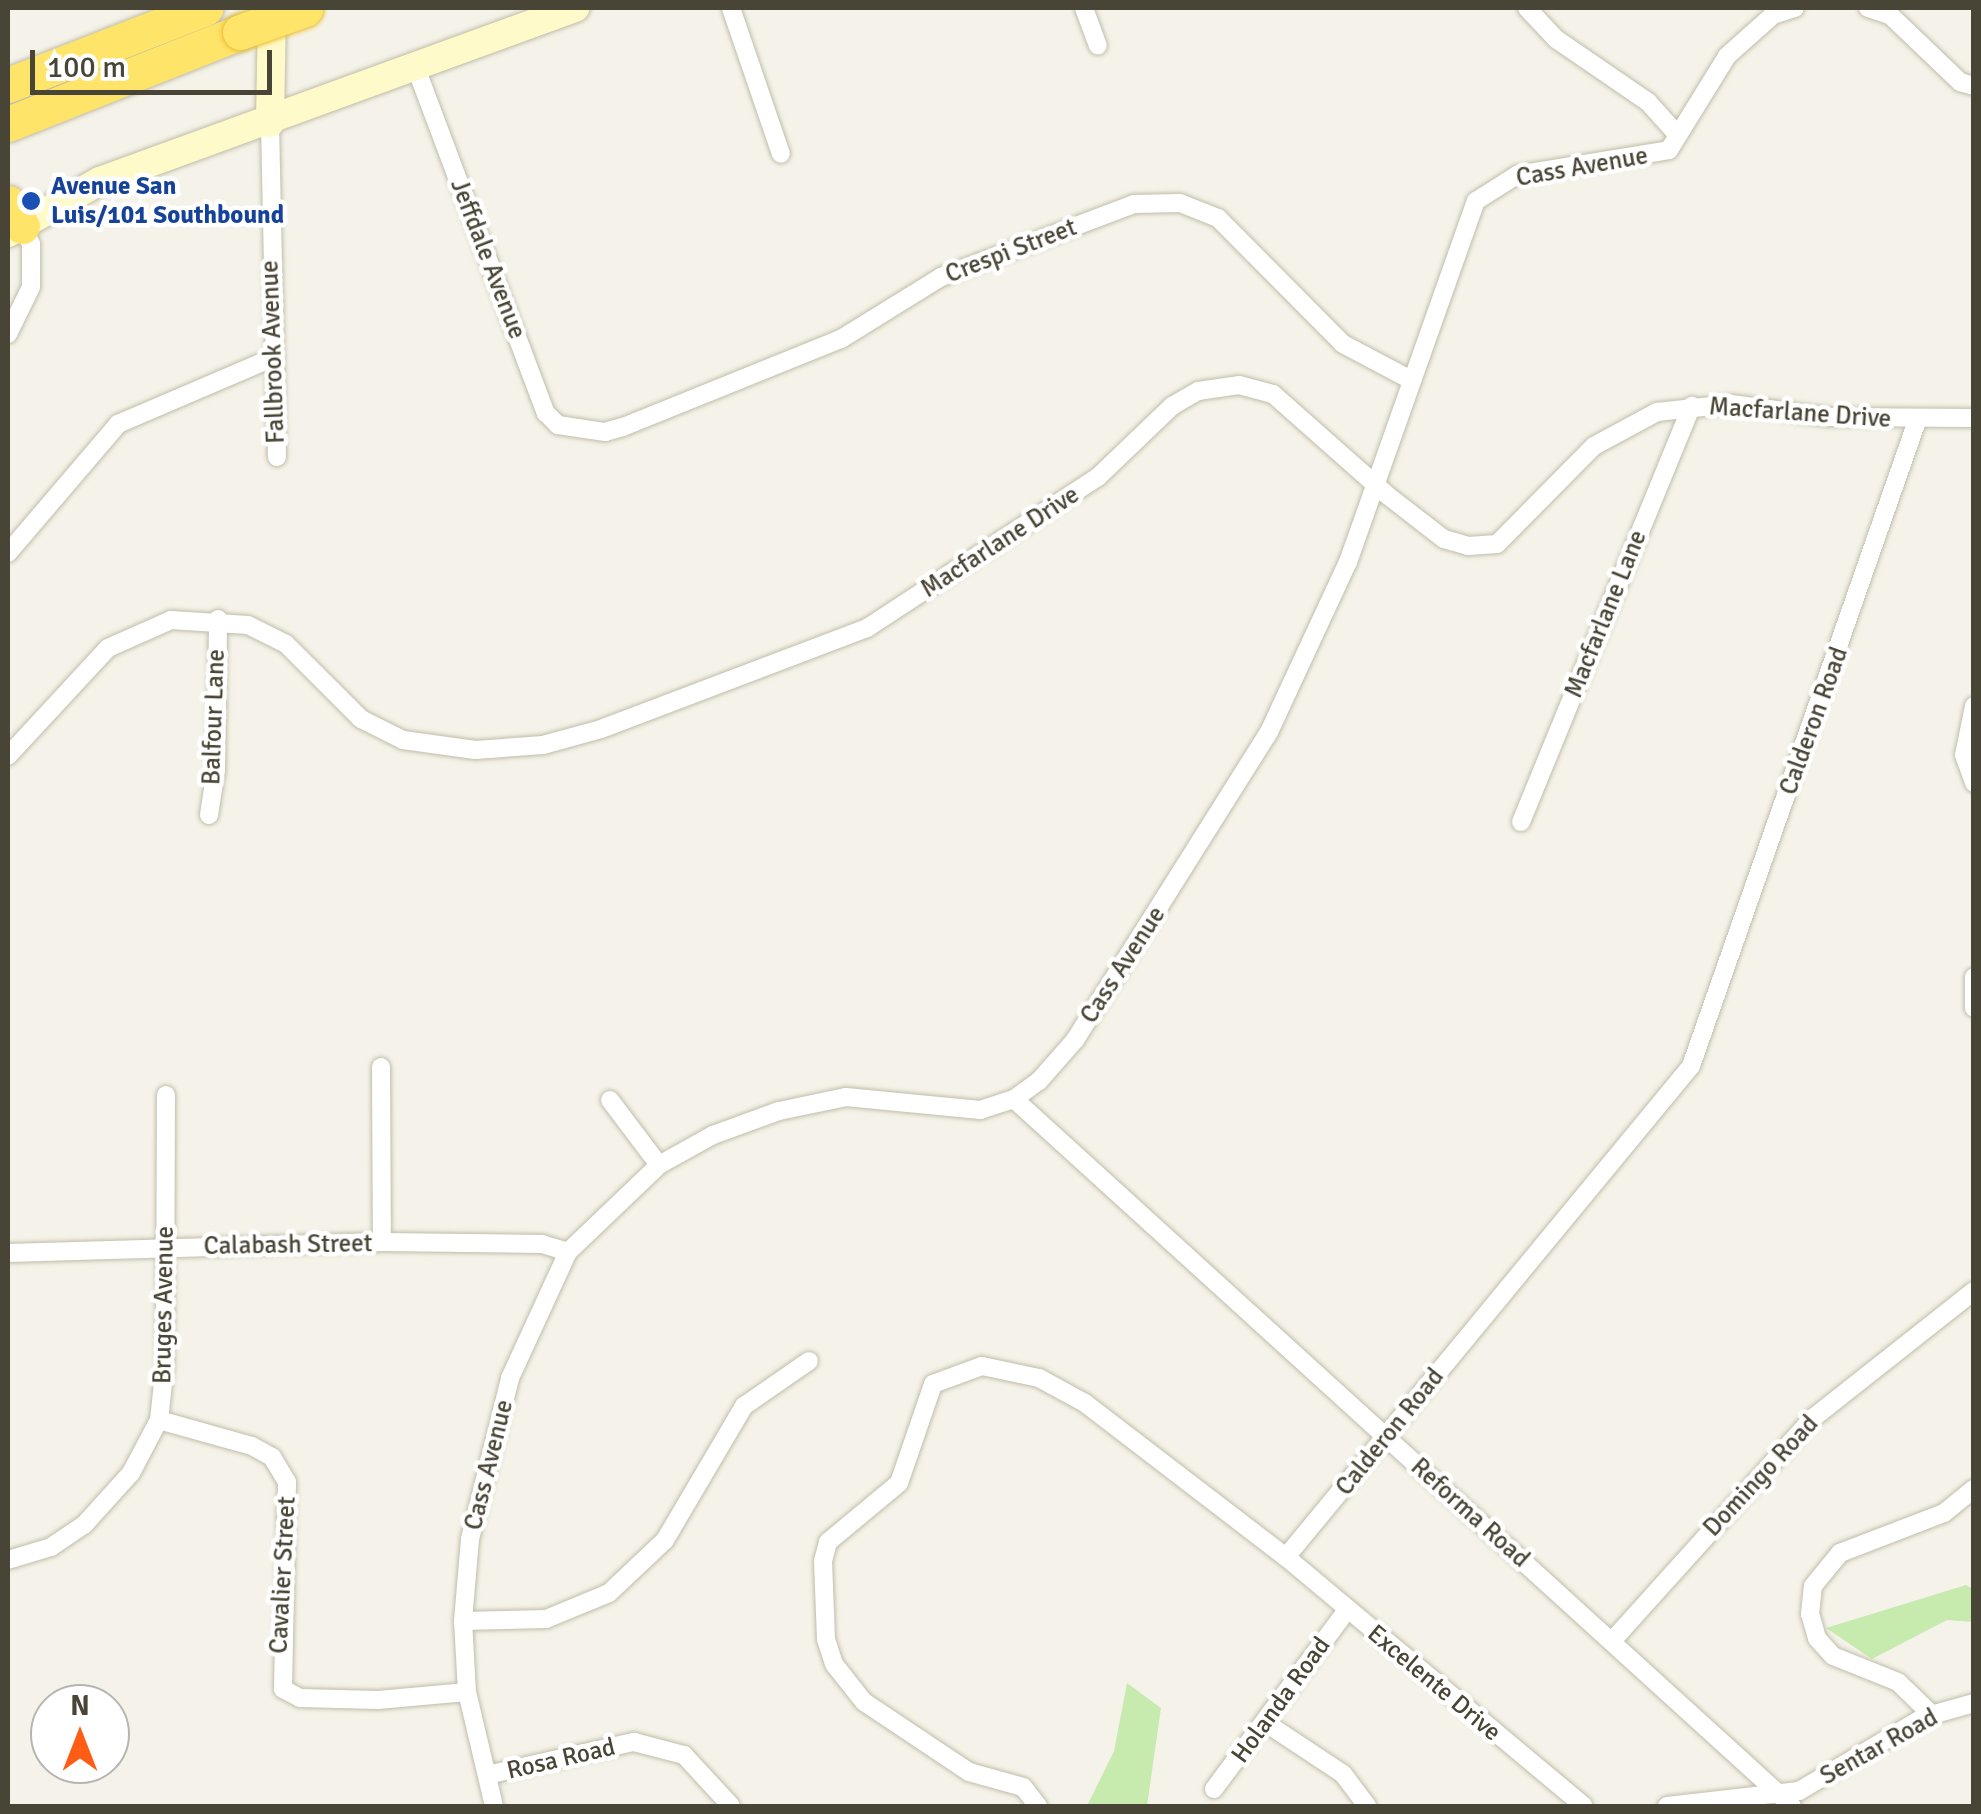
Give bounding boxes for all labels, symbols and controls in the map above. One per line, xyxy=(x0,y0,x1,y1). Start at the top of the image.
scale bar xyxy=(35,30,278,92)
text: 100 m xyxy=(47,49,126,86)
street label: Cass Avenue xyxy=(1514,141,1650,193)
place label: Avenue San Luis/101 Southbound xyxy=(51,172,284,231)
street label: Jeffdale Avenue xyxy=(444,175,532,343)
marker: Avenue San Luis/101 Southbound xyxy=(20,190,42,212)
street label: Crespi Street xyxy=(941,212,1081,290)
street label: Fallbrook Avenue xyxy=(255,260,291,444)
street label: Macfarlane Drive xyxy=(1708,392,1892,434)
street label: Macfarlane Drive xyxy=(915,480,1085,604)
street label: Macfarlane Lane xyxy=(1559,526,1653,702)
street label: Calderon Road xyxy=(1773,643,1855,799)
street label: Balfour Lane xyxy=(197,648,231,786)
street label: Cass Avenue xyxy=(1074,901,1172,1029)
street label: Bruges Avenue xyxy=(148,1226,180,1384)
street label: Calabash Street xyxy=(203,1229,373,1261)
street label: Calderon Road xyxy=(1330,1362,1450,1502)
street label: Cass Avenue xyxy=(458,1397,520,1533)
street label: Domingo Road xyxy=(1697,1409,1825,1543)
street label: Reforma Road xyxy=(1405,1452,1535,1574)
street label: Cavalier Street xyxy=(264,1496,302,1654)
street label: Excelente Drive xyxy=(1361,1618,1507,1748)
street label: Holanda Road xyxy=(1225,1631,1337,1769)
north arrow xyxy=(30,1684,130,1784)
text: N xyxy=(70,1689,90,1723)
street label: Sentar Road xyxy=(1815,1702,1943,1792)
street label: Rosa Road xyxy=(504,1732,618,1786)

